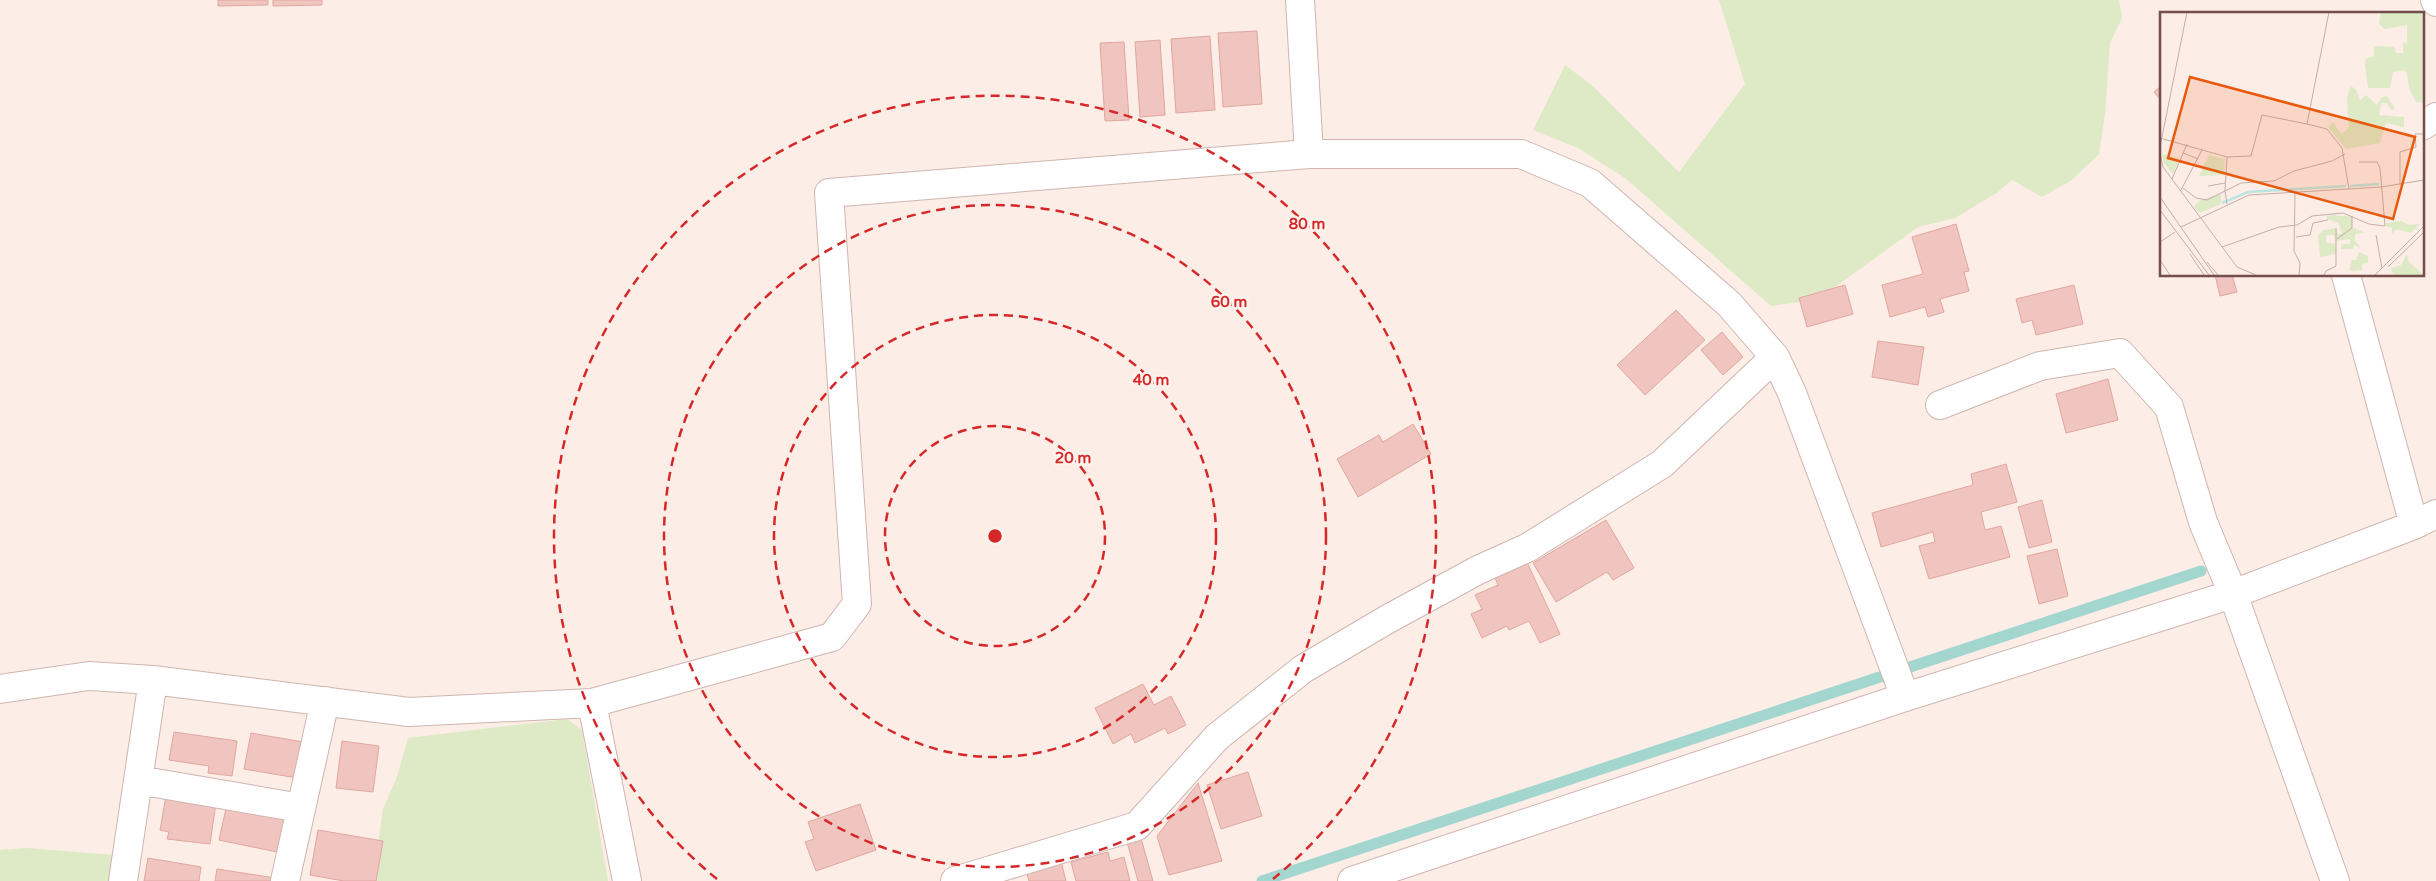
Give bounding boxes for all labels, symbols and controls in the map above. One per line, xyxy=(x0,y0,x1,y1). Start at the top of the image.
inset map xyxy=(2160,12,2424,276)
text: 80 m xyxy=(1289,215,1325,233)
text: 60 m xyxy=(1211,293,1247,311)
text: 40 m xyxy=(1133,371,1169,389)
text: 20 m xyxy=(1055,449,1091,467)
centre of rings xyxy=(986,527,1004,545)

